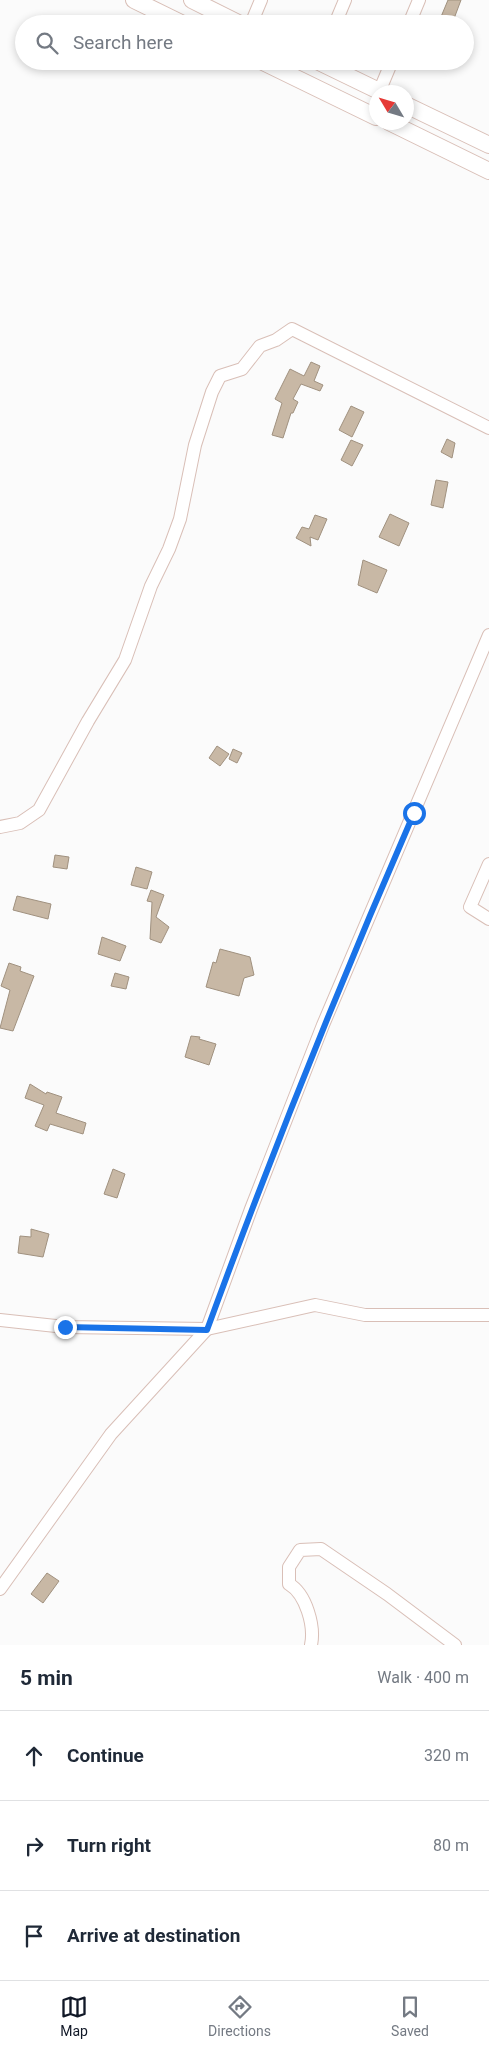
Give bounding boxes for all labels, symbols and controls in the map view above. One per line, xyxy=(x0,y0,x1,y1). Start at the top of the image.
search box xyxy=(15,15,474,70)
icon: search xyxy=(33,29,61,57)
text: Search here xyxy=(73,31,173,54)
north arrow xyxy=(369,85,414,130)
route start xyxy=(403,802,426,825)
route end xyxy=(54,1316,77,1339)
text: 5 min xyxy=(20,1666,73,1690)
text: Walk · 400 m xyxy=(377,1668,469,1687)
icon: ahead xyxy=(20,1742,48,1770)
text: Continue xyxy=(67,1744,144,1767)
text: 320 m xyxy=(424,1746,469,1765)
icon: right xyxy=(20,1832,48,1860)
text: Turn right xyxy=(67,1834,151,1857)
text: 80 m xyxy=(433,1836,469,1855)
icon: arrive xyxy=(20,1922,48,1950)
text: Arrive at destination xyxy=(67,1924,240,1947)
tab: Map xyxy=(60,1993,88,2039)
tab: Directions xyxy=(208,1993,271,2039)
tab: Saved xyxy=(391,1993,429,2039)

